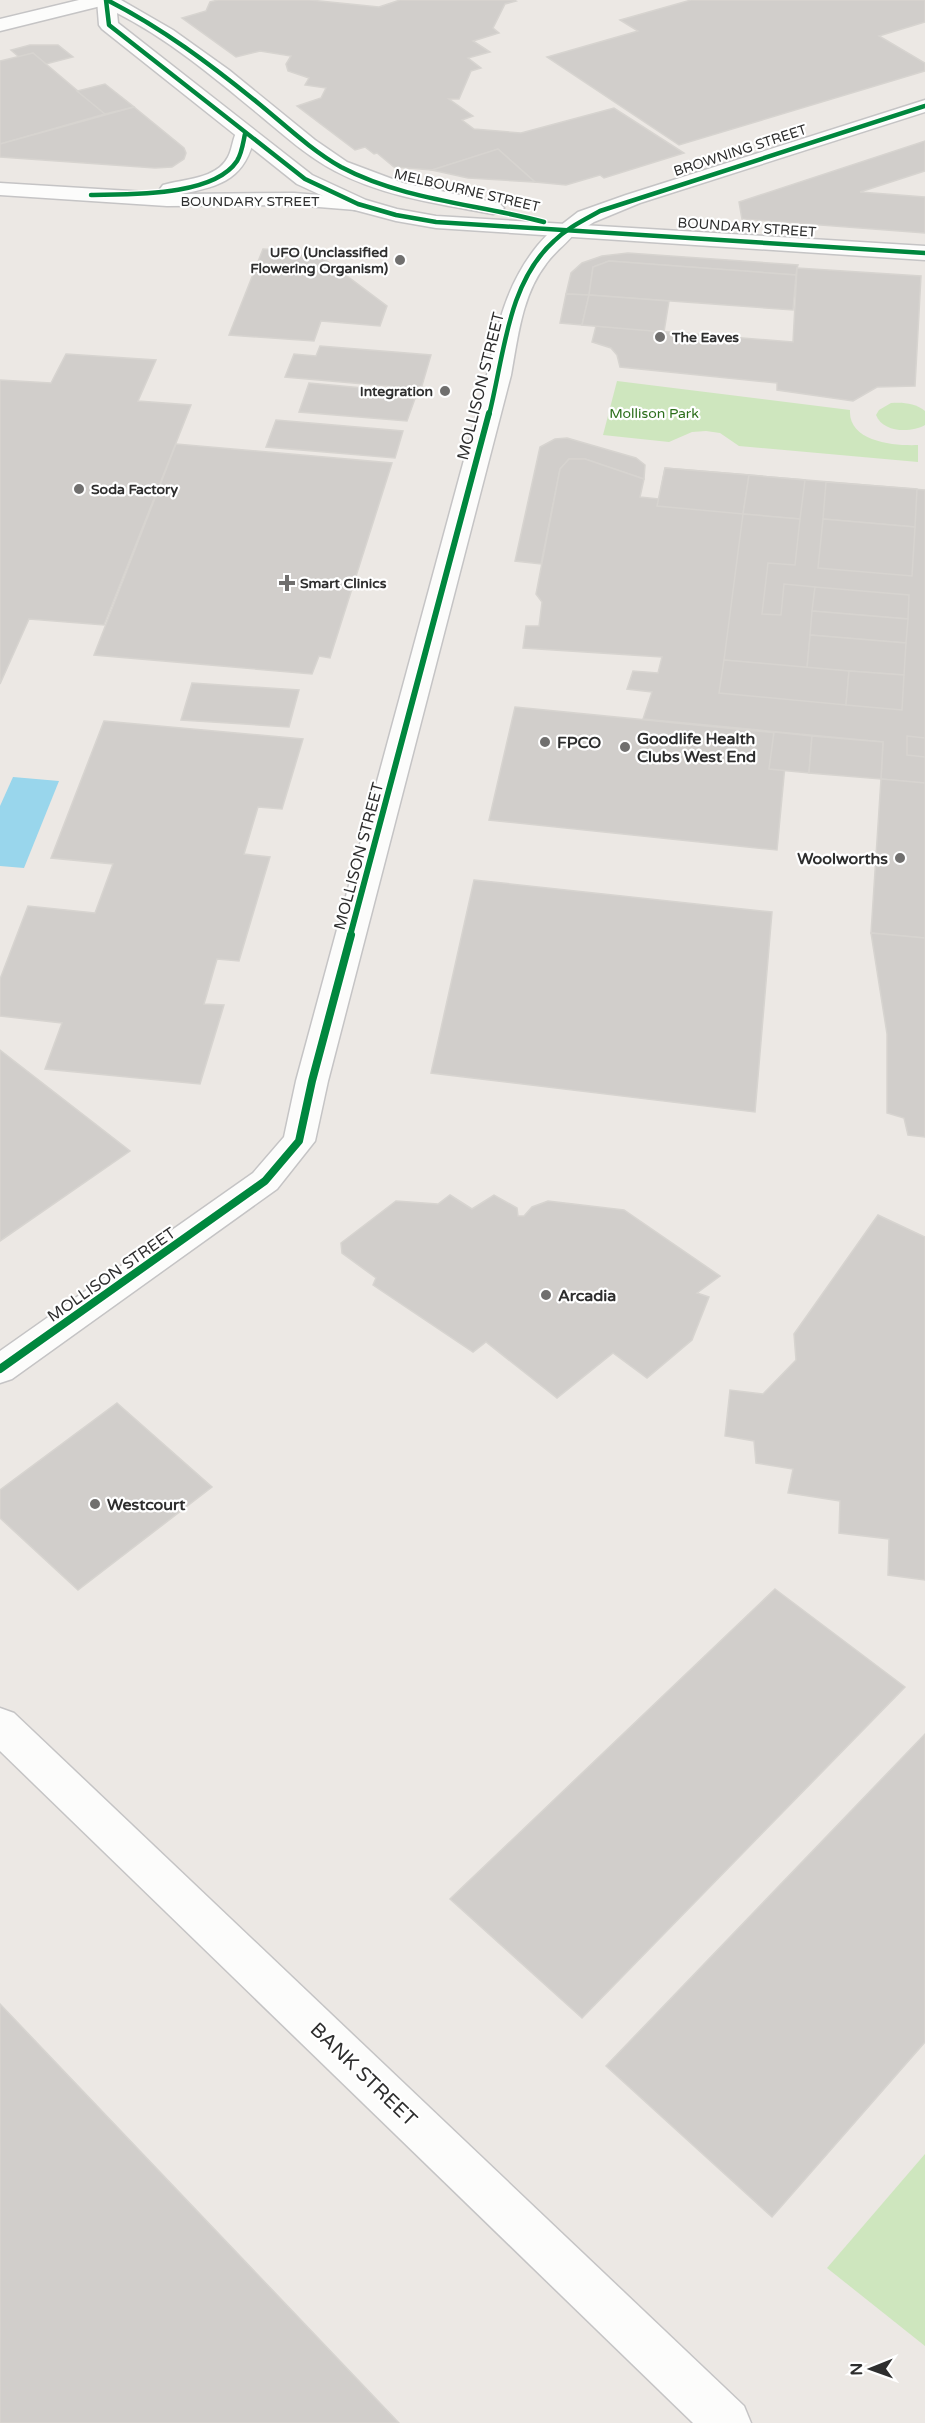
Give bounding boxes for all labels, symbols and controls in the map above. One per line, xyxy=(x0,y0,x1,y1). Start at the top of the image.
street label: BROWNING STREET xyxy=(671,121,809,180)
street label: MELBOURNE STREET xyxy=(392,165,542,216)
street label: BOUNDARY STREET xyxy=(180,193,320,210)
street label: BOUNDARY STREET xyxy=(677,214,817,241)
place label: UFO (Unclassified Flowering Organism) xyxy=(250,244,388,277)
marker: UFO (Unclassified Flowering Organism) xyxy=(393,253,407,267)
street label: MOLLISON STREET xyxy=(453,310,509,462)
place label: The Eaves xyxy=(671,329,739,346)
marker: The Eaves xyxy=(653,330,667,344)
place label: Integration xyxy=(360,383,433,400)
marker: Integration xyxy=(438,384,452,398)
park label: Mollison Park xyxy=(609,405,699,422)
place label: Soda Factory xyxy=(91,481,178,498)
marker: Soda Factory xyxy=(72,482,86,496)
marker: Smart Clinics xyxy=(278,574,296,592)
place label: Smart Clinics xyxy=(300,575,387,592)
place label: Goodlife Health Clubs West End xyxy=(637,729,756,767)
place label: FPCO xyxy=(557,733,601,753)
marker: FPCO xyxy=(538,735,552,749)
marker: Goodlife Health Clubs West End xyxy=(618,740,632,754)
street label: MOLLISON STREET xyxy=(330,780,388,932)
place label: Woolworths xyxy=(797,849,888,869)
marker: Woolworths xyxy=(893,851,907,865)
street label: MOLLISON STREET xyxy=(44,1223,180,1327)
place label: Arcadia xyxy=(558,1286,616,1306)
marker: Arcadia xyxy=(539,1288,553,1302)
place label: Westcourt xyxy=(107,1495,186,1515)
marker: Westcourt xyxy=(88,1497,102,1511)
street label: BANK STREET xyxy=(305,2018,422,2132)
north arrow xyxy=(841,2339,901,2399)
text: N xyxy=(847,2363,867,2376)

